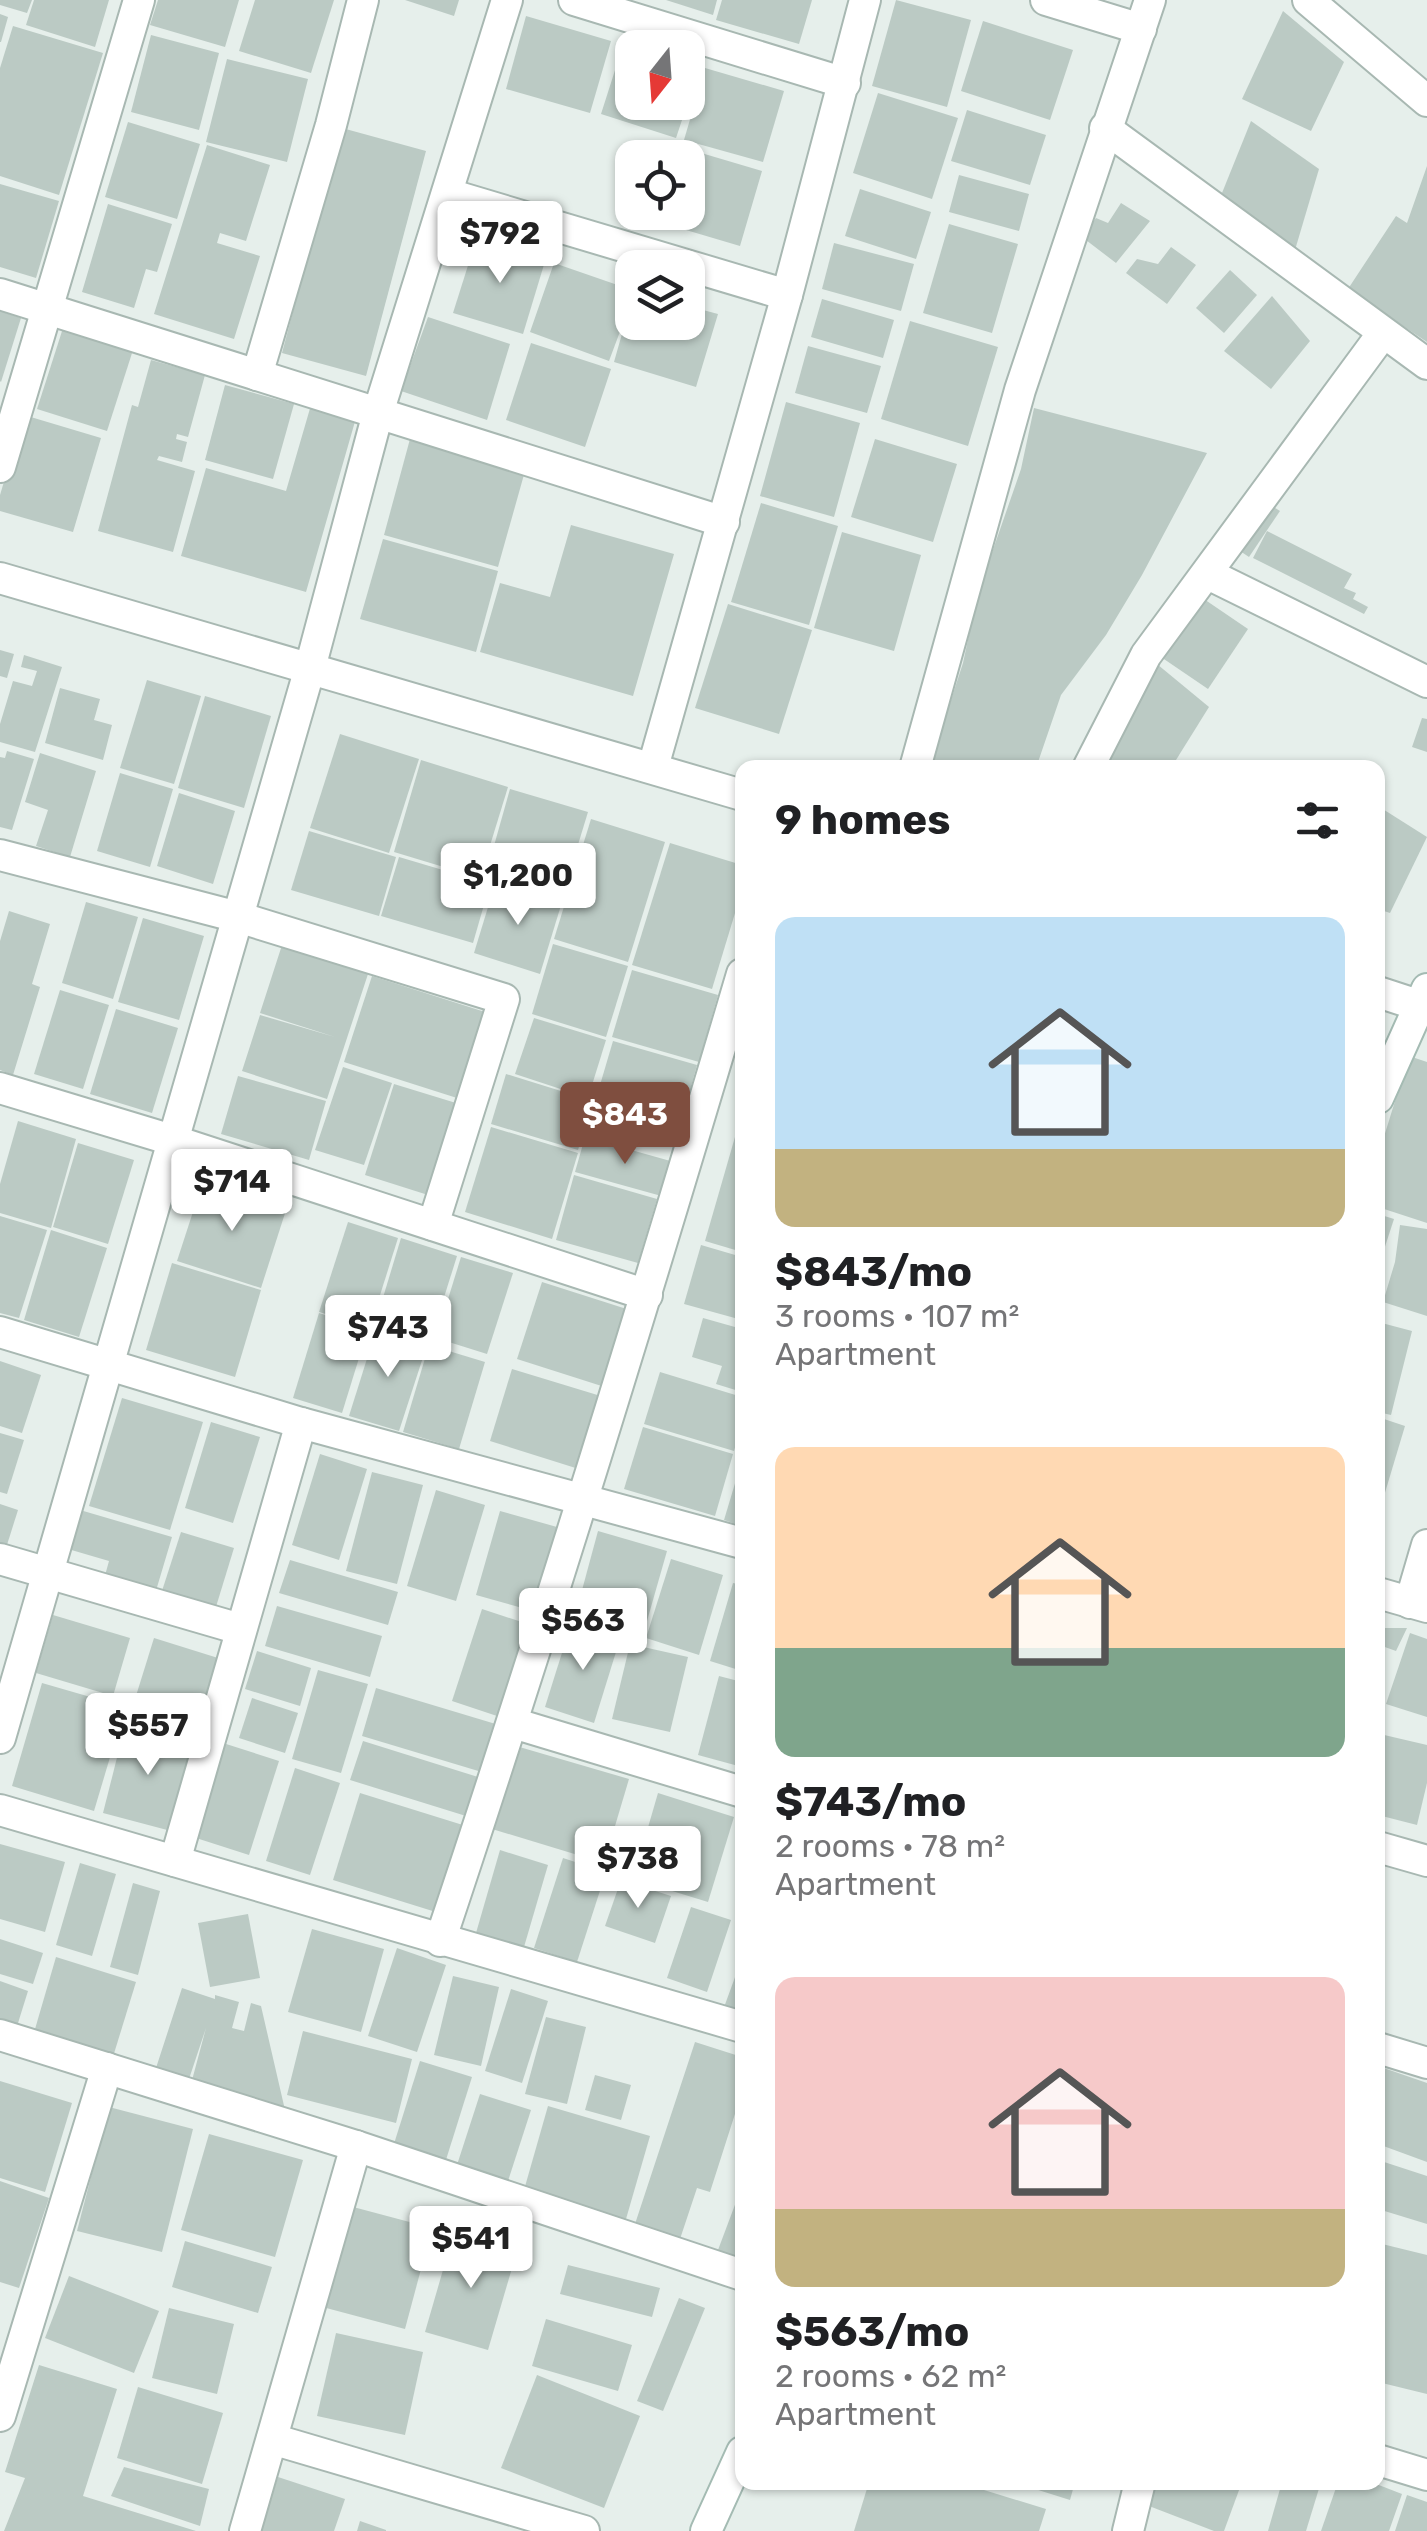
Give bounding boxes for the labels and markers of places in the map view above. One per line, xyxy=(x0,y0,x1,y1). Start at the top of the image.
pin: $792 xyxy=(441,201,559,286)
pin: $1,200 xyxy=(437,843,599,928)
pin: $843 xyxy=(566,1082,684,1167)
pin: $714 xyxy=(173,1149,291,1234)
pin: $743 xyxy=(329,1295,447,1380)
pin: $563 xyxy=(524,1588,642,1673)
pin: $557 xyxy=(89,1693,207,1778)
pin: $738 xyxy=(579,1826,697,1911)
pin: $541 xyxy=(412,2206,530,2291)

